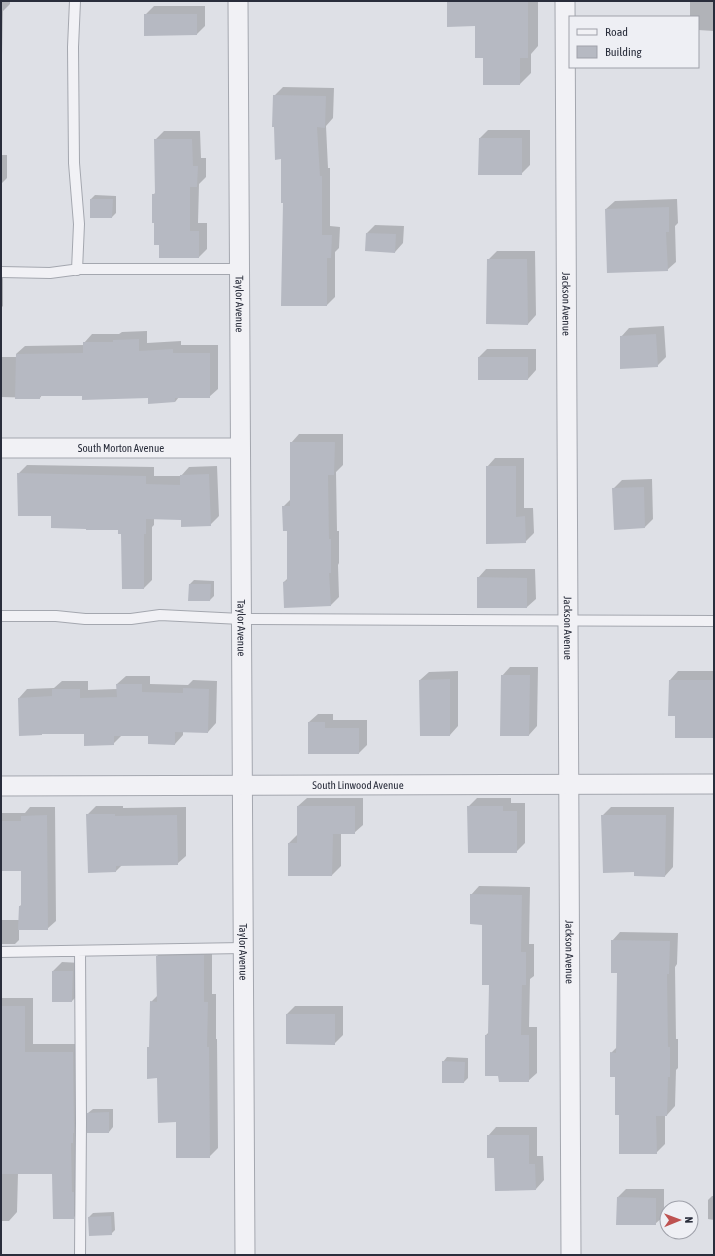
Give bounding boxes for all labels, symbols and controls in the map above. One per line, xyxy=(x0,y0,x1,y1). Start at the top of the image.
legend xyxy=(569,16,699,68)
text: Road xyxy=(605,25,628,39)
text: Building xyxy=(605,45,643,59)
street label: Jackson Avenue xyxy=(560,272,573,336)
street label: Taylor Avenue xyxy=(234,275,246,333)
street label: South Morton Avenue xyxy=(78,442,164,454)
street label: Jackson Avenue xyxy=(562,596,574,660)
street label: Taylor Avenue xyxy=(235,599,248,657)
street label: South Linwood Avenue xyxy=(312,779,404,791)
street label: Jackson Avenue xyxy=(563,920,576,984)
street label: Taylor Avenue xyxy=(237,923,249,981)
north arrow xyxy=(659,1200,699,1240)
text: N xyxy=(683,1216,695,1223)

